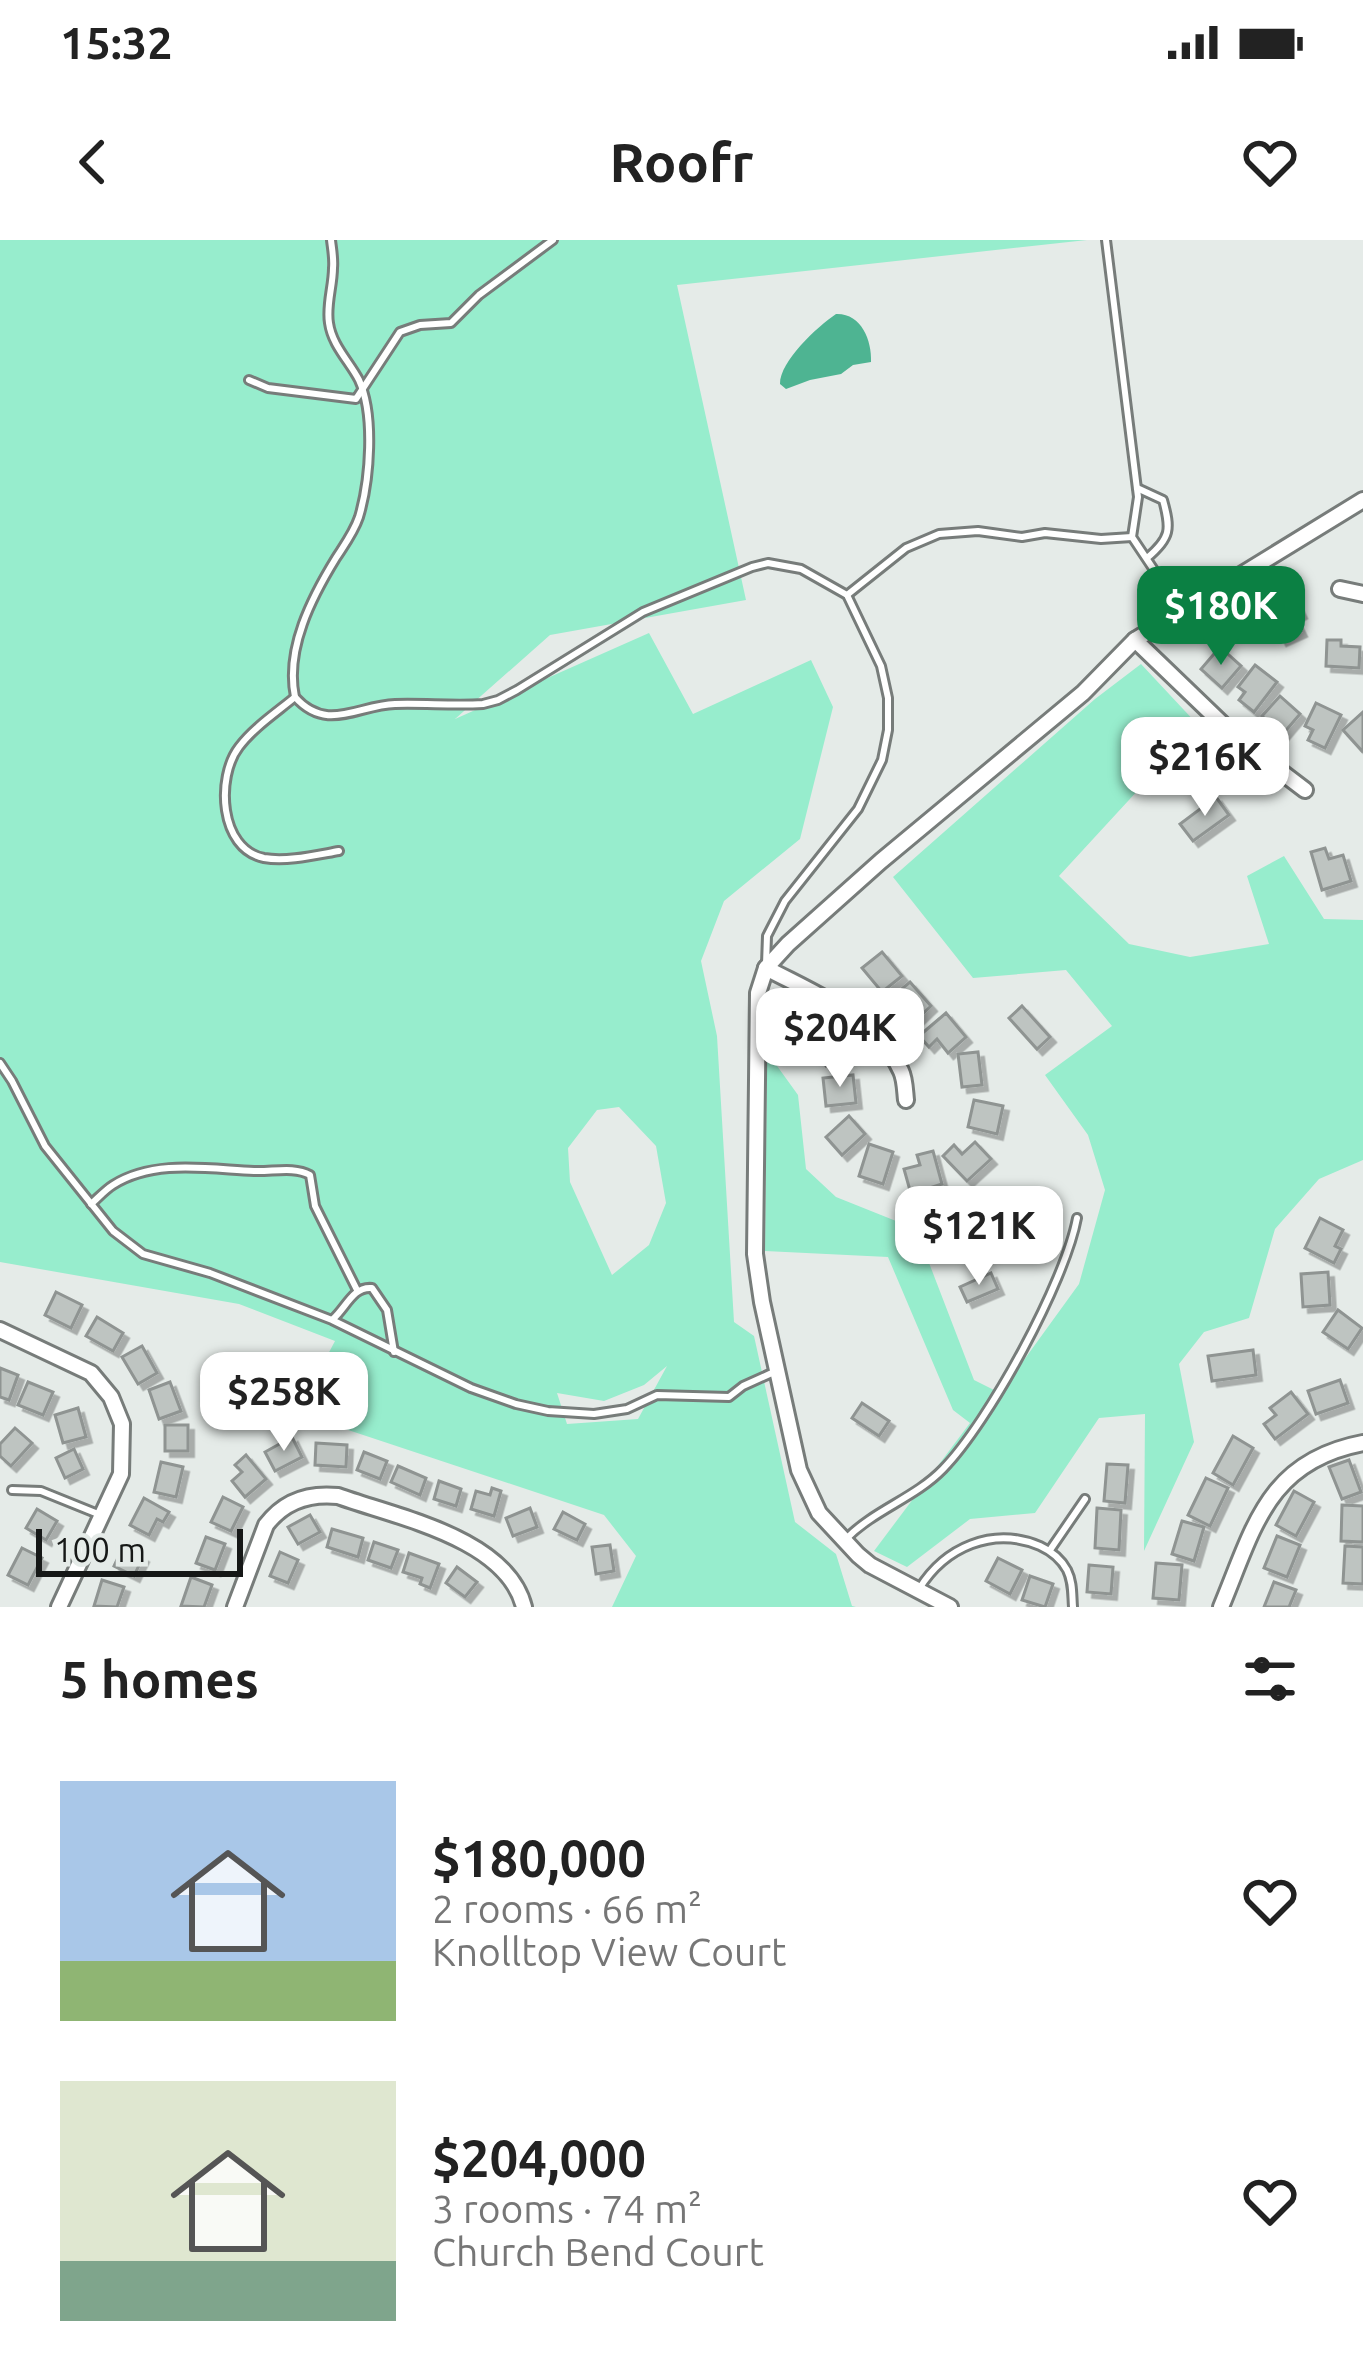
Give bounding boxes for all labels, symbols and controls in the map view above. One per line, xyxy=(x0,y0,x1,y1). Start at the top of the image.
text: 15:32 xyxy=(60,17,173,68)
icon: back xyxy=(60,129,126,195)
icon: heart xyxy=(1237,129,1303,195)
text: Roofr xyxy=(610,132,753,192)
pin: $180K xyxy=(1137,566,1305,668)
text: $180K xyxy=(1164,583,1278,626)
pin: $216K xyxy=(1121,717,1289,819)
text: $216K xyxy=(1148,734,1262,777)
pin: $204K xyxy=(756,988,924,1090)
text: $204K xyxy=(783,1005,897,1048)
pin: $121K xyxy=(895,1186,1063,1288)
text: $121K xyxy=(922,1203,1036,1246)
pin: $258K xyxy=(200,1352,368,1454)
text: $258K xyxy=(227,1369,341,1412)
scale bar xyxy=(36,1523,243,1576)
text: 100 m xyxy=(54,1531,146,1568)
icon: filters xyxy=(1237,1646,1303,1712)
text: 5 homes xyxy=(60,1650,259,1708)
icon: home xyxy=(156,1829,300,1973)
text: $180,000 xyxy=(432,1829,646,1887)
icon: heart xyxy=(1237,1868,1303,1934)
text: 2 rooms · 66 m² xyxy=(432,1887,702,1930)
text: Knolltop View Court xyxy=(432,1930,786,1973)
icon: home xyxy=(156,2129,300,2273)
text: $204,000 xyxy=(432,2129,646,2187)
icon: heart xyxy=(1237,2168,1303,2234)
text: 3 rooms · 74 m² xyxy=(432,2187,702,2230)
text: Church Bend Court xyxy=(432,2230,764,2273)

